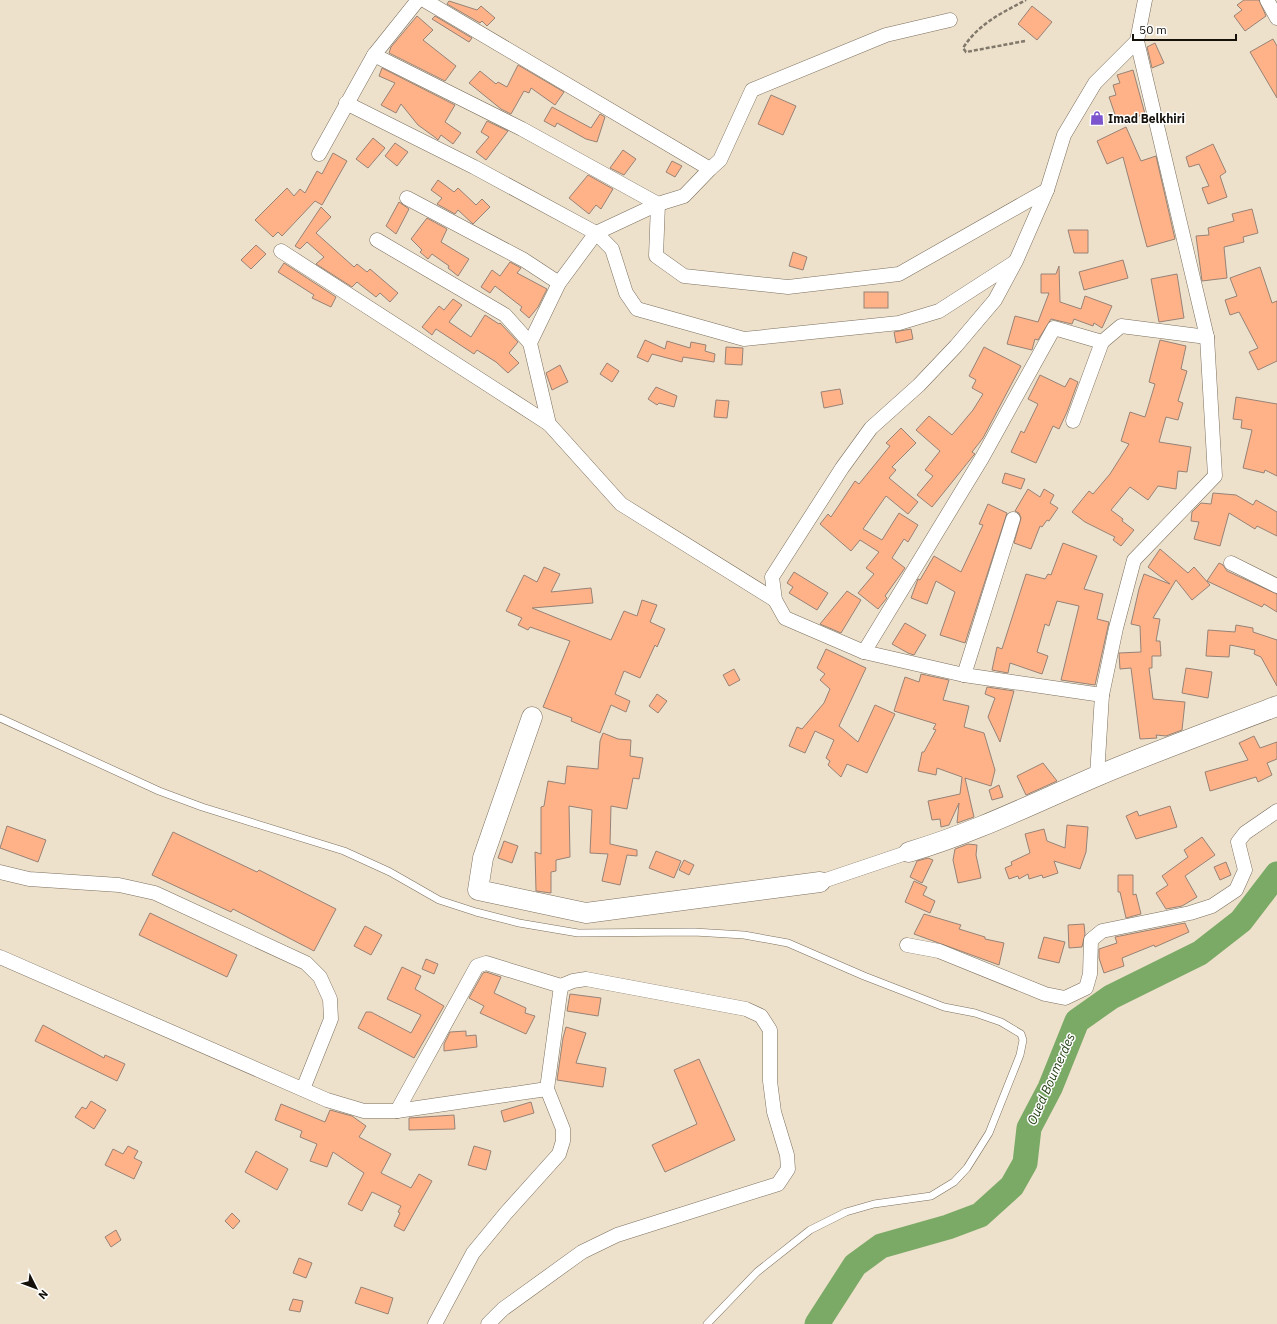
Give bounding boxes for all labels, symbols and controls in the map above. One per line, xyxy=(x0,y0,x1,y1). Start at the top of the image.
scale bar xyxy=(1133,16,1236,42)
text: 50 m xyxy=(1139,22,1167,37)
shop icon: Imad Belkhiri xyxy=(1089,110,1105,126)
place label: Imad Belkhiri xyxy=(1108,111,1185,126)
water label: Oued Boumerdes xyxy=(1023,1031,1079,1127)
north arrow xyxy=(16,1268,56,1308)
text: N xyxy=(36,1287,51,1302)

